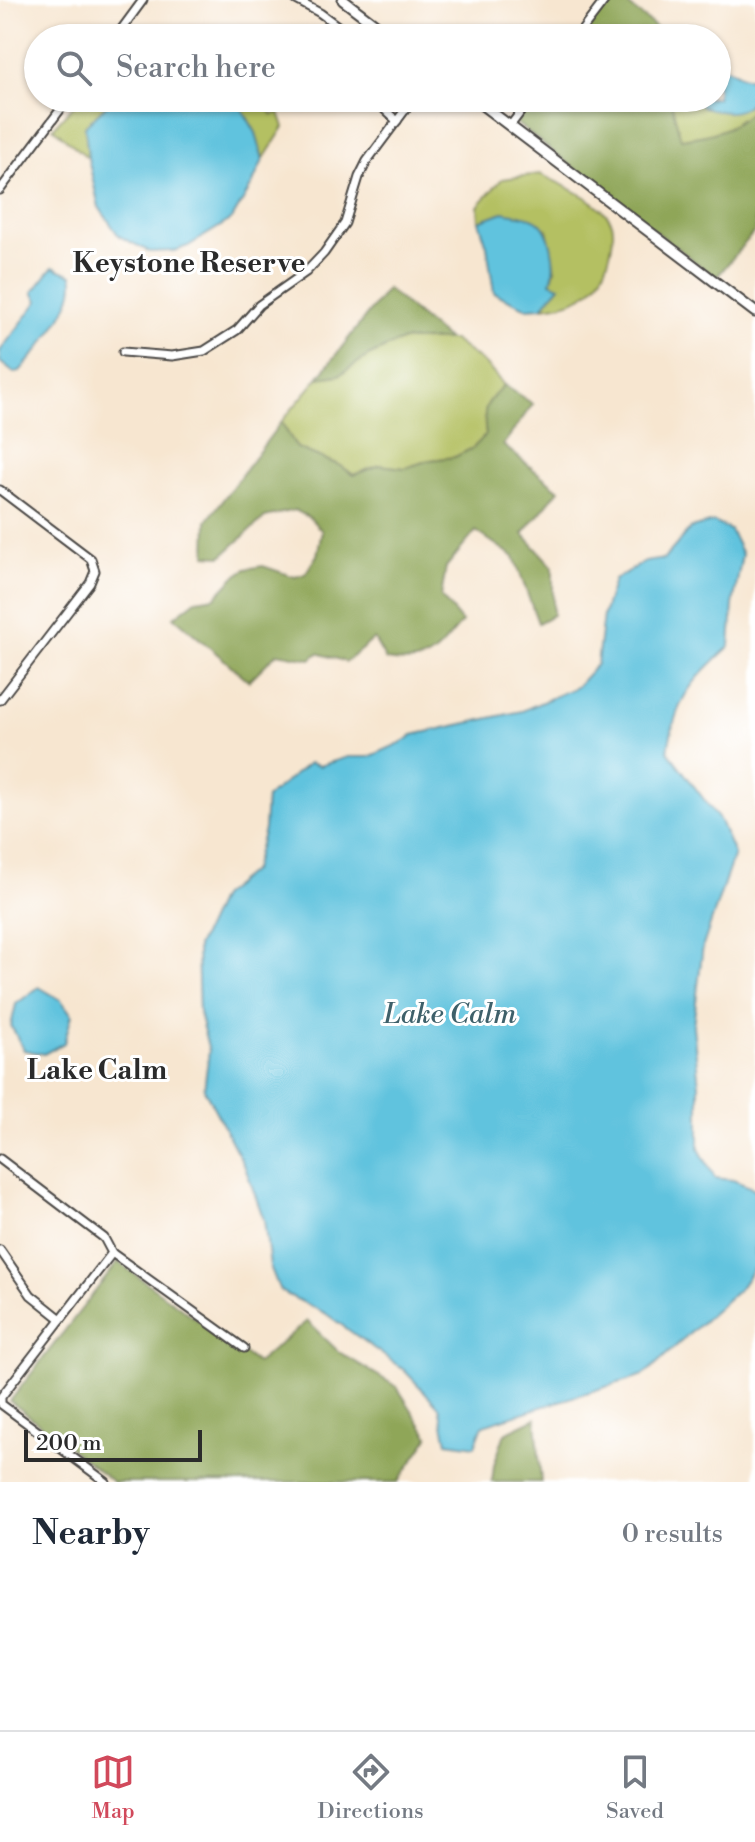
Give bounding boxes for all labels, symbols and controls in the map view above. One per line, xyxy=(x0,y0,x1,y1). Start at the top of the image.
search box xyxy=(24,24,731,112)
icon: search xyxy=(52,46,96,90)
text: Search here xyxy=(116,49,276,87)
district label: Keystone Reserve xyxy=(72,246,306,281)
water label: Lake Calm xyxy=(383,997,516,1032)
district label: Lake Calm xyxy=(27,1053,168,1088)
scale bar xyxy=(24,1426,202,1462)
text: 200 m xyxy=(36,1430,102,1457)
text: Nearby xyxy=(32,1513,150,1555)
text: 0 results xyxy=(622,1518,723,1550)
tab: Map xyxy=(91,1750,135,1825)
tab: Directions xyxy=(318,1750,424,1825)
tab: Saved xyxy=(606,1750,664,1825)

